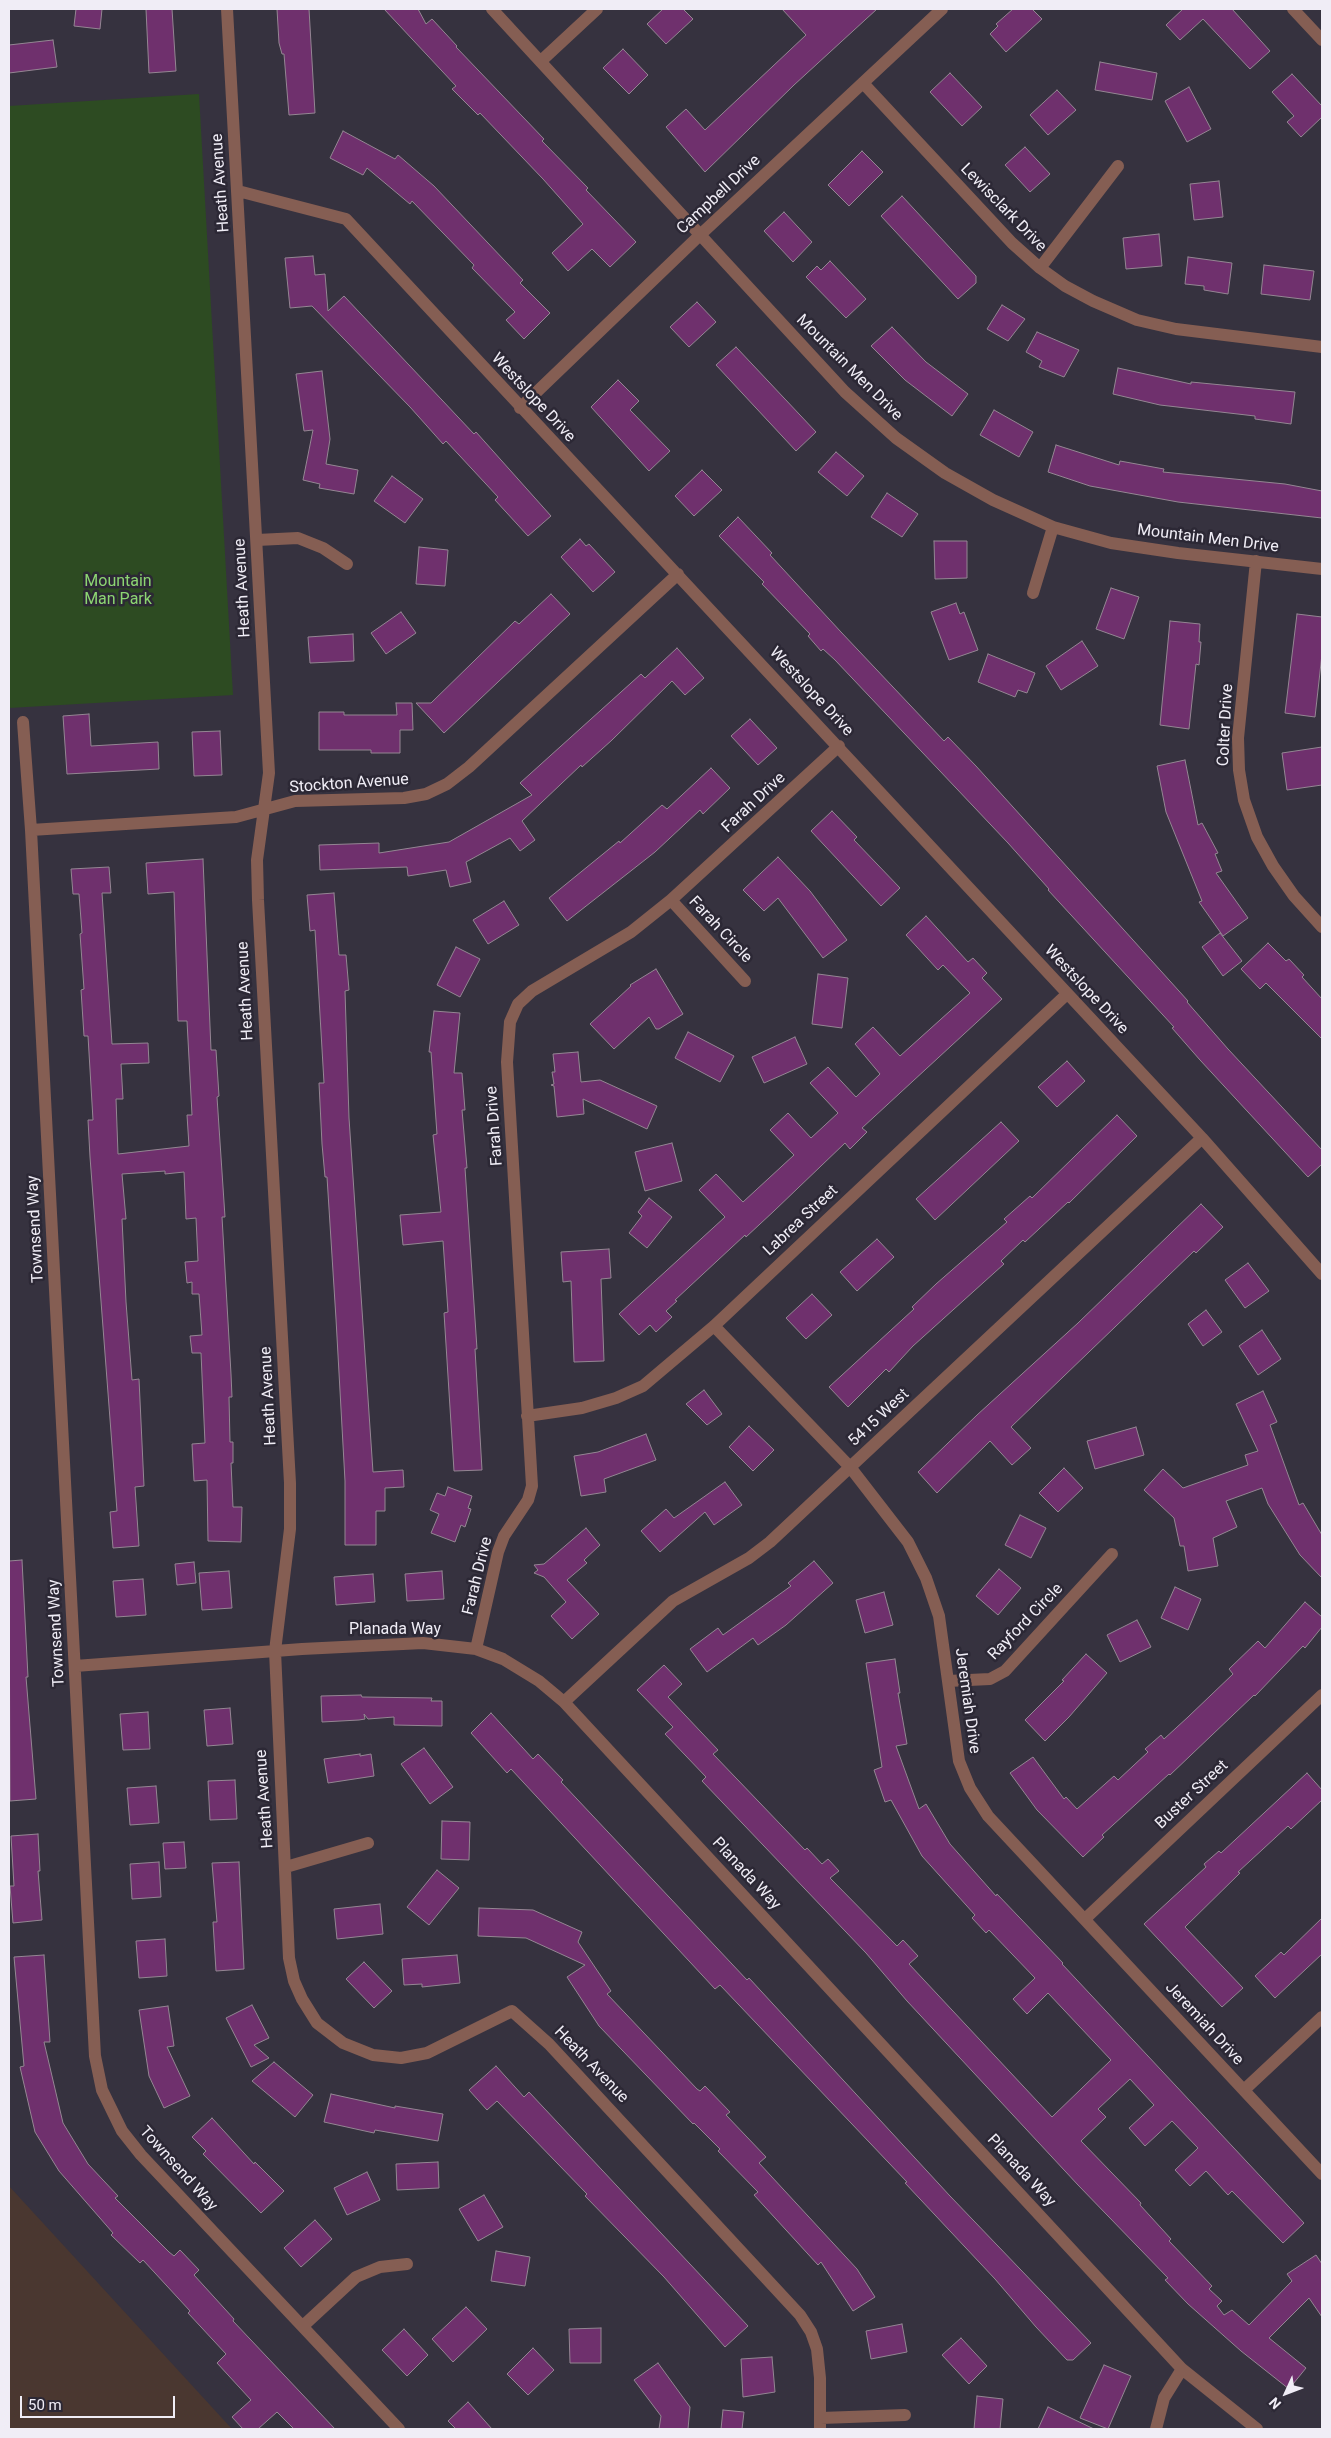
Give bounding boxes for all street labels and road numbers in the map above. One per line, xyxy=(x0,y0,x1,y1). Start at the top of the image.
street label: Heath Avenue xyxy=(208,133,234,233)
street label: Campbell Drive xyxy=(673,151,765,239)
street label: Lewisclark Drive xyxy=(956,160,1050,256)
street label: Mountain Men Drive xyxy=(792,311,906,425)
street label: Westslope Drive xyxy=(487,350,579,446)
street label: Mountain Men Drive xyxy=(1136,521,1280,557)
street label: Heath Avenue xyxy=(231,538,255,638)
street label: Westslope Drive xyxy=(765,644,857,740)
street label: Colter Drive xyxy=(1214,683,1238,767)
street label: Farah Drive xyxy=(718,769,790,837)
street label: Stockton Avenue xyxy=(289,770,409,798)
street label: Farah Circle xyxy=(684,893,756,967)
street label: Heath Avenue xyxy=(234,941,258,1041)
street label: Westslope Drive xyxy=(1040,942,1132,1038)
street label: Farah Drive xyxy=(483,1086,507,1166)
street label: Townsend Way xyxy=(24,1175,48,1283)
street label: Labrea Street xyxy=(760,1182,842,1260)
street label: Heath Avenue xyxy=(257,1346,281,1446)
street label: 5415 West xyxy=(845,1385,913,1451)
street label: Farah Drive xyxy=(459,1535,497,1617)
street label: Townsend Way xyxy=(45,1579,69,1687)
street label: Rayford Circle xyxy=(985,1580,1067,1664)
street label: Planada Way xyxy=(349,1620,441,1640)
street label: Jeremiah Drive xyxy=(950,1647,984,1755)
street label: Heath Avenue xyxy=(252,1749,278,1849)
street label: Buster Street xyxy=(1152,1756,1232,1834)
street label: Planada Way xyxy=(708,1834,784,1914)
street label: Jeremiah Drive xyxy=(1161,1979,1247,2069)
street label: Heath Avenue xyxy=(550,2023,632,2107)
street label: Townsend Way xyxy=(135,2123,221,2215)
street label: Planada Way xyxy=(983,2131,1059,2211)

